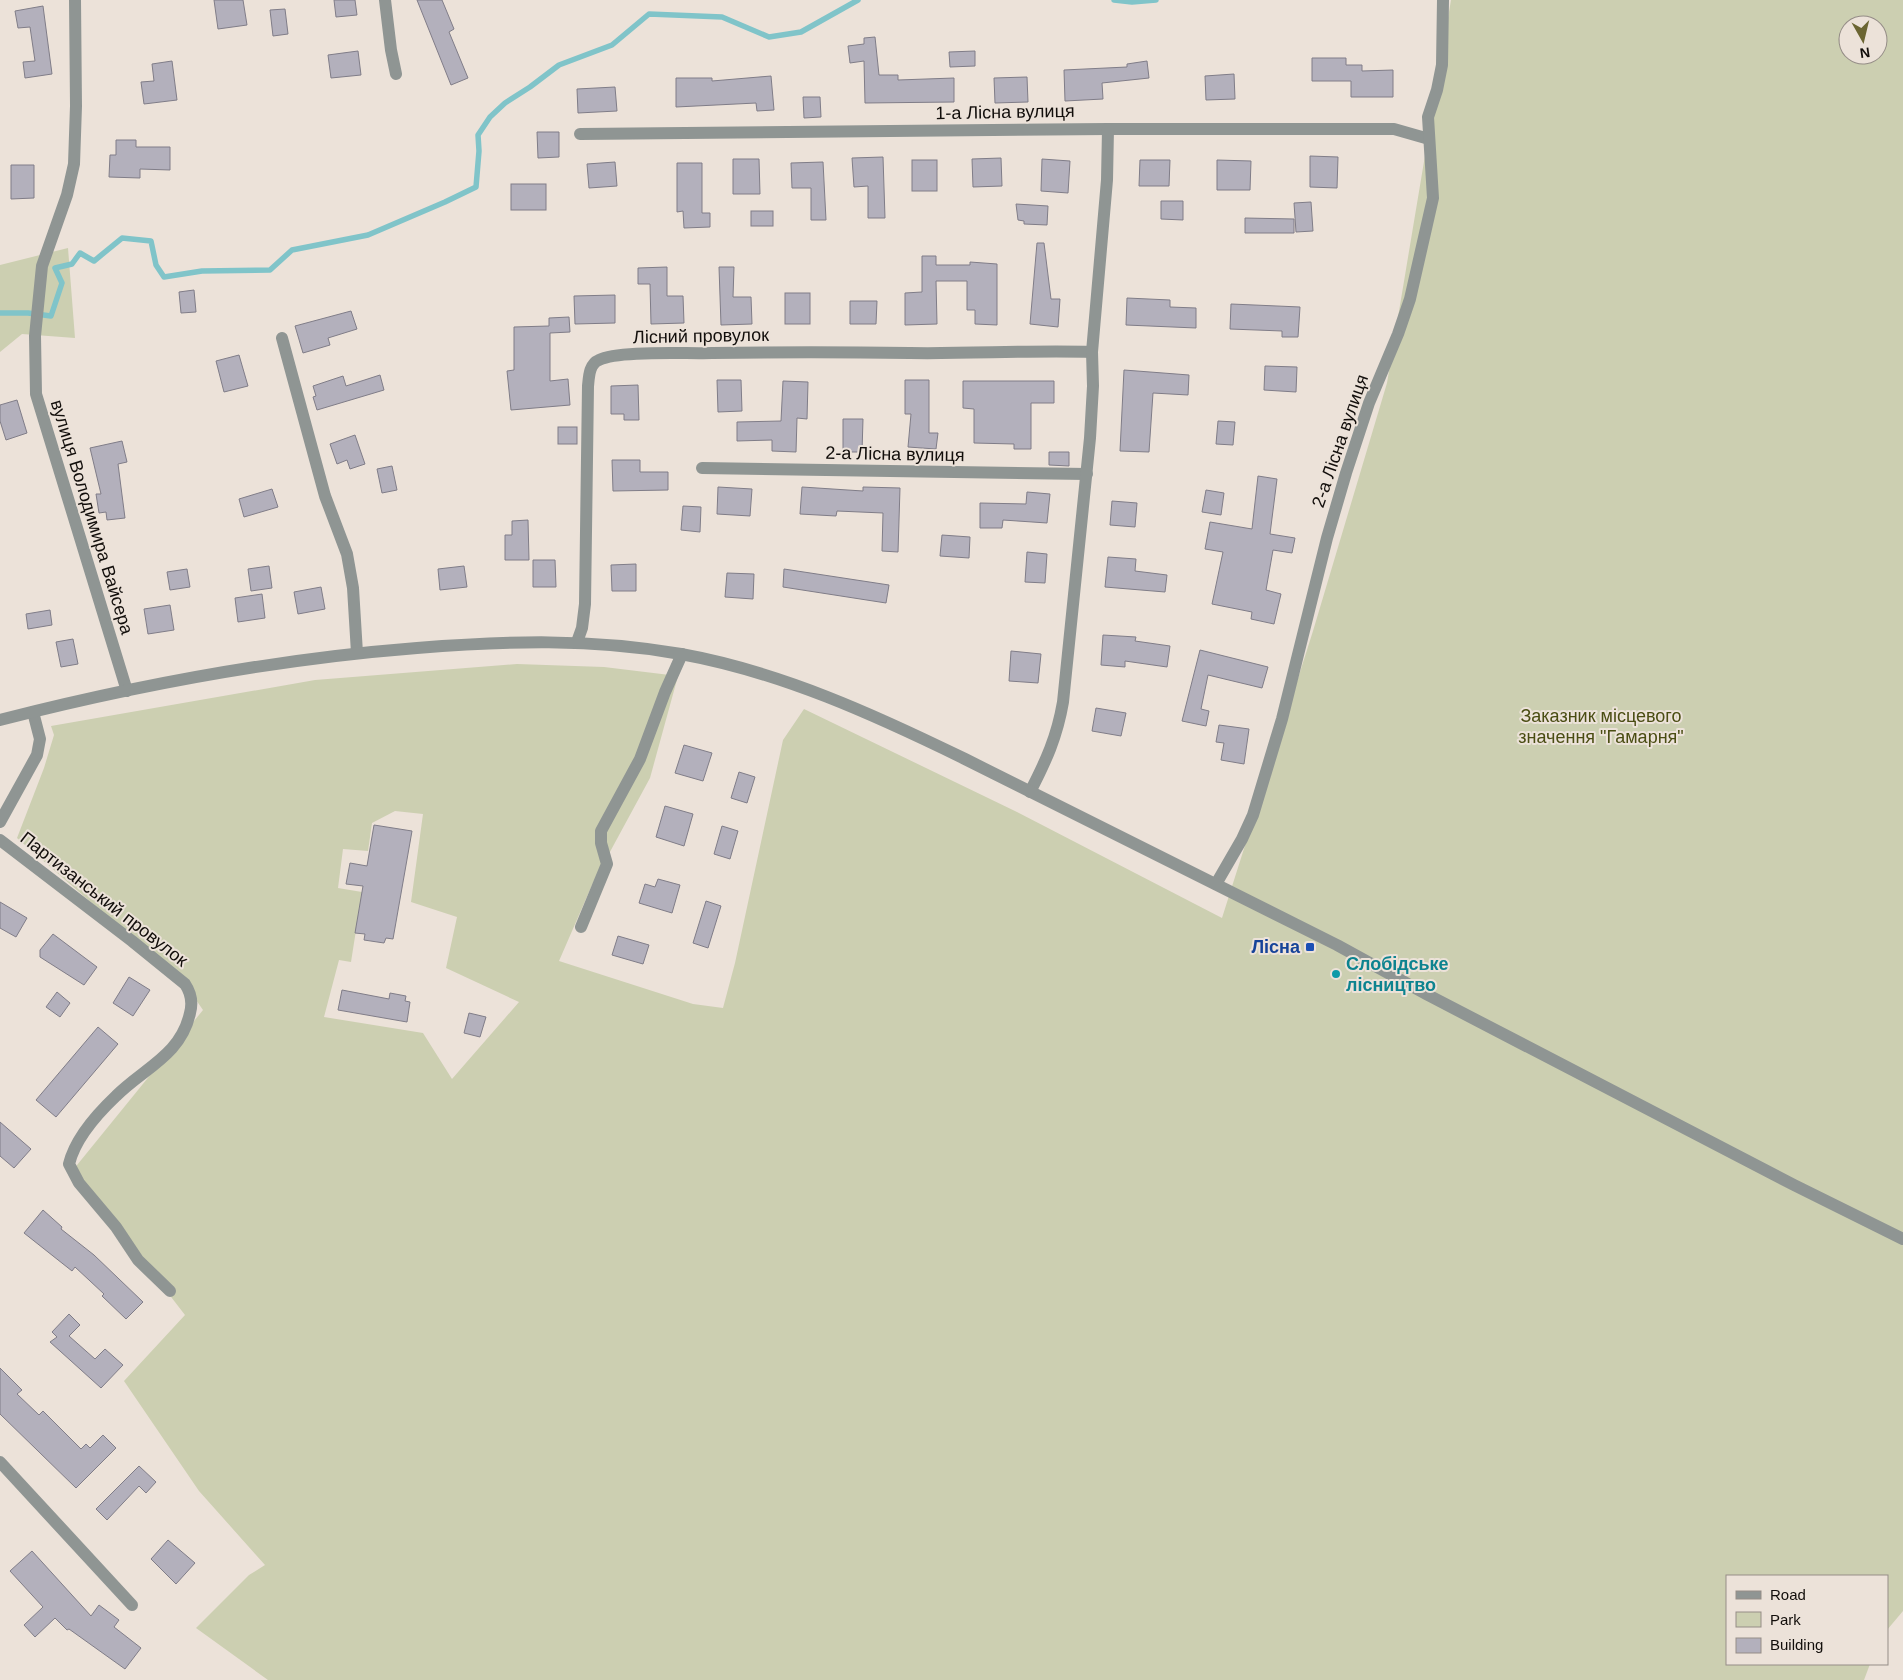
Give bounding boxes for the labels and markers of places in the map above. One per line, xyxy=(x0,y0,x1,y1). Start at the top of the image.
place label: Лісна xyxy=(1251,937,1301,957)
marker: Лісна xyxy=(1304,941,1316,953)
place label: Слобідське лісництво xyxy=(1346,954,1449,995)
marker: Слобідське лісництво xyxy=(1330,968,1342,980)

